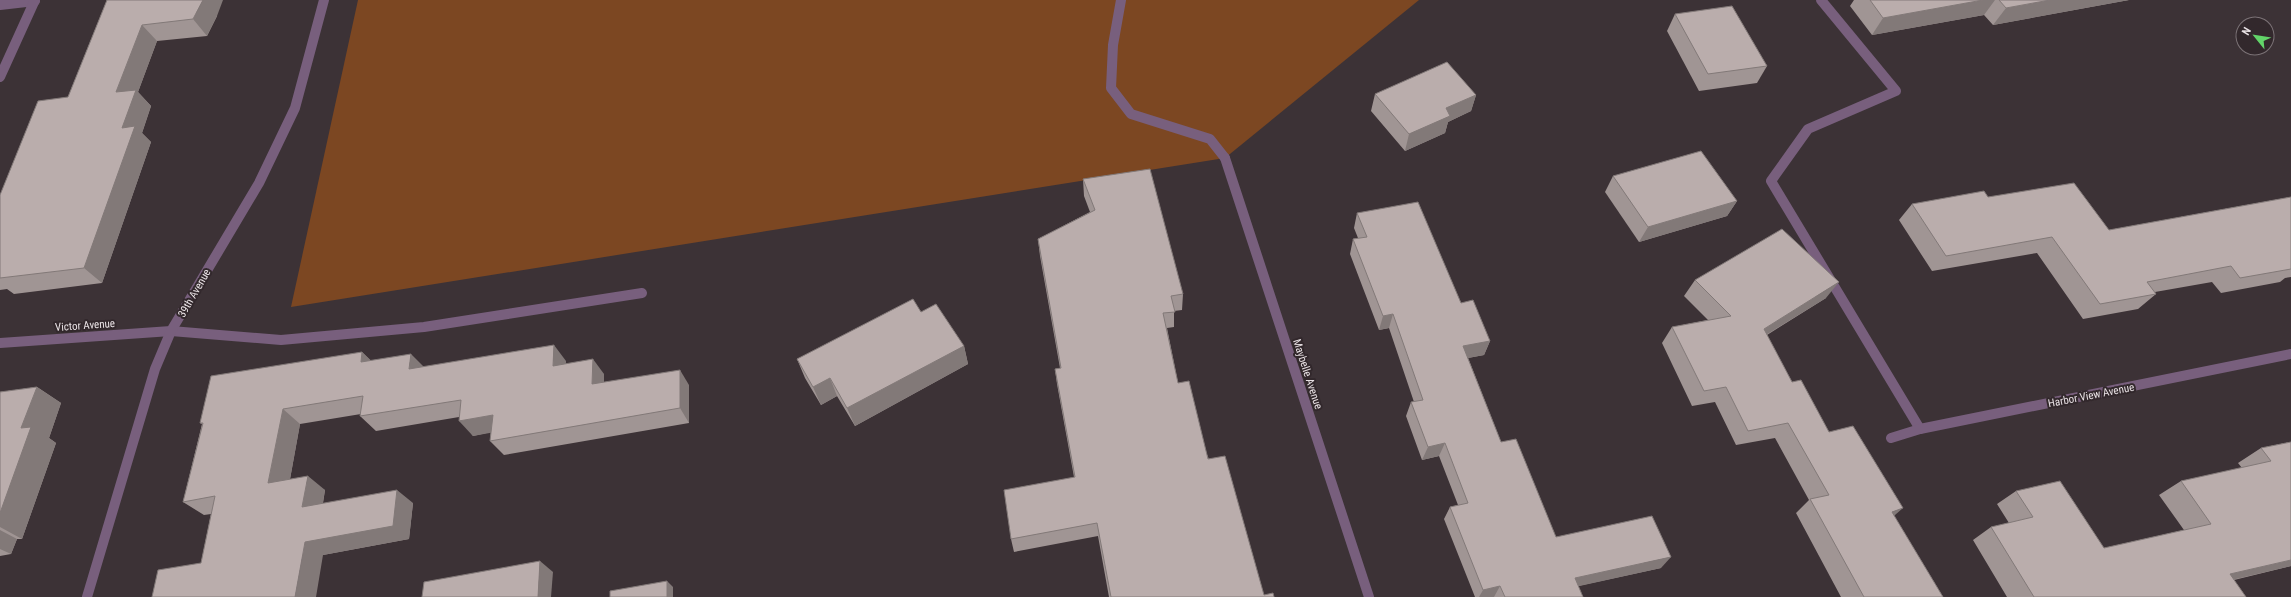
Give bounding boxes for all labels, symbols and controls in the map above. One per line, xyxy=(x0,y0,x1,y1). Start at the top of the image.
north arrow xyxy=(2235,16,2275,56)
text: N xyxy=(2239,25,2254,37)
street label: 39th Avenue xyxy=(175,267,213,320)
street label: Victor Avenue xyxy=(55,317,115,334)
street label: Maybelle Avenue xyxy=(1290,337,1325,411)
street label: Harbor View Avenue xyxy=(2047,381,2135,410)

